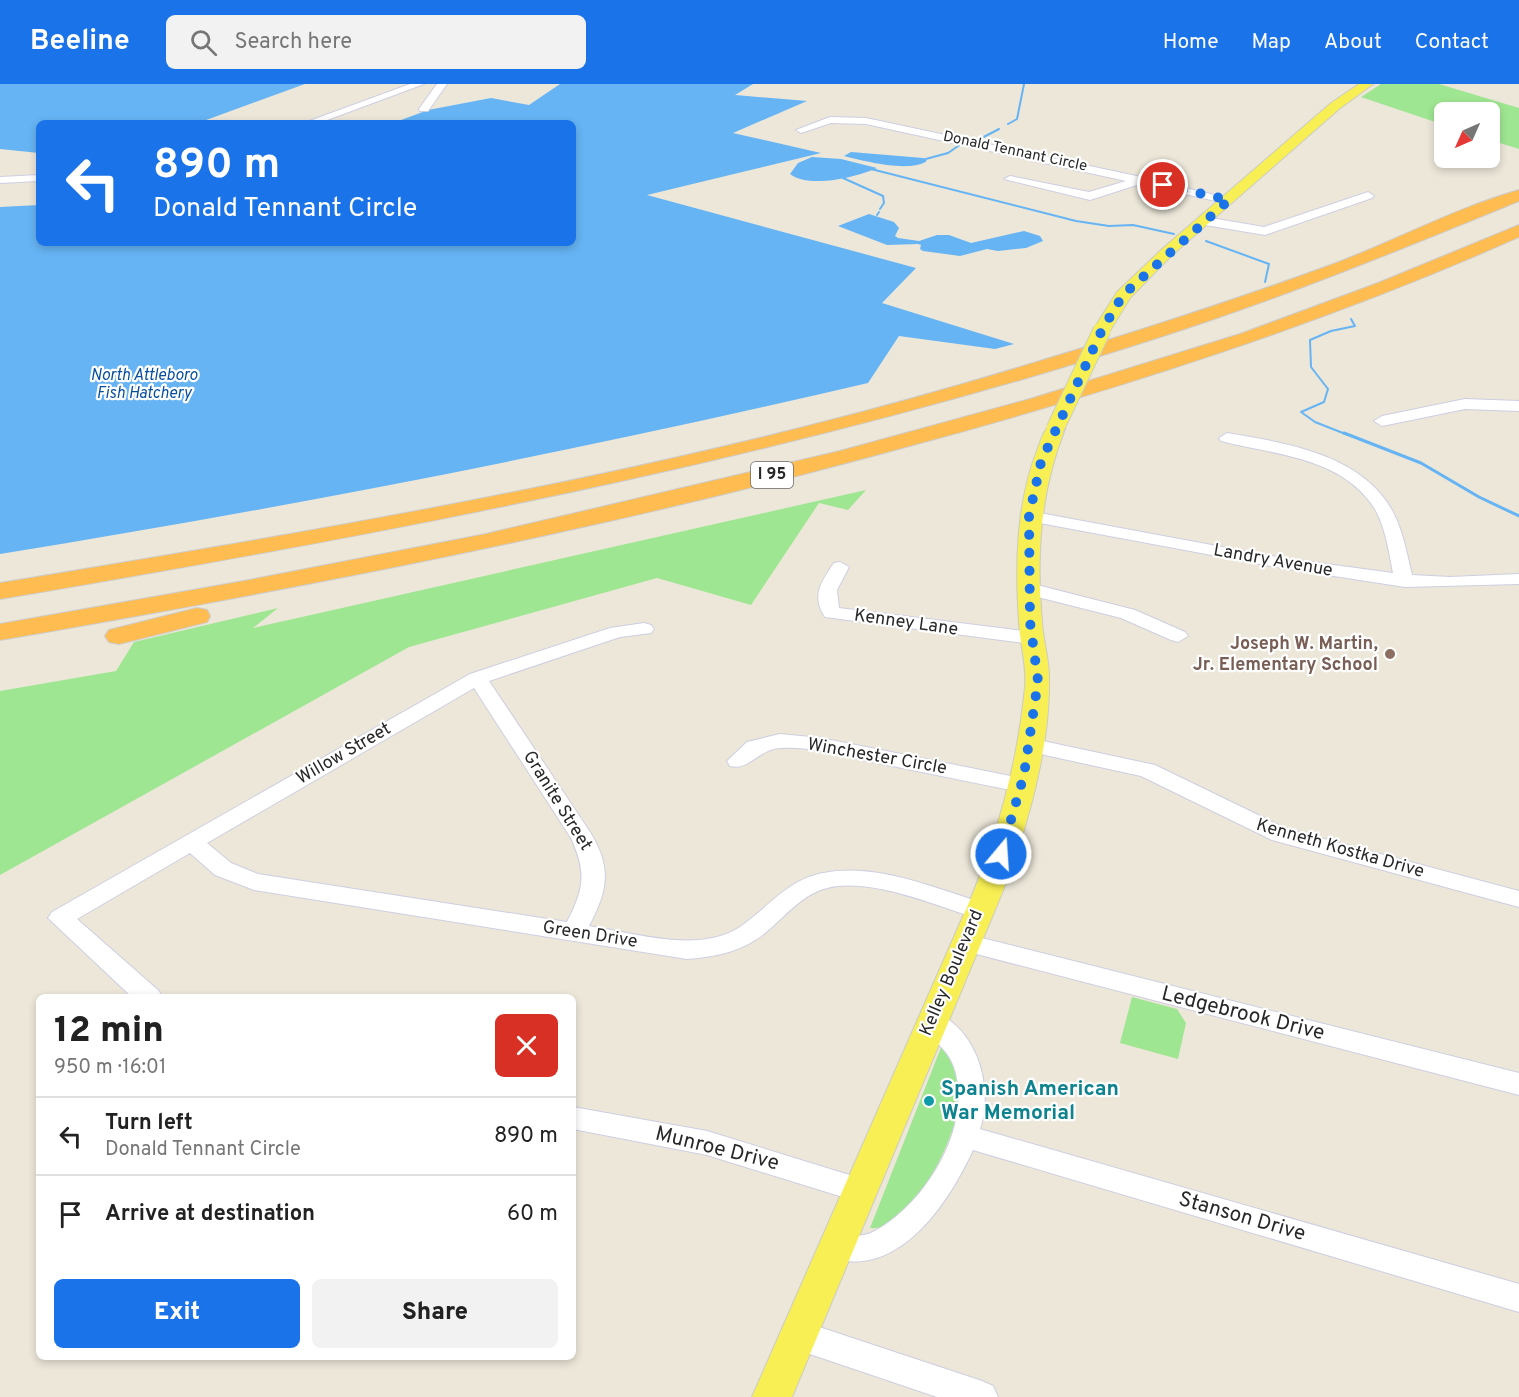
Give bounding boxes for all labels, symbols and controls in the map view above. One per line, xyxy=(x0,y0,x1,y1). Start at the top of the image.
search box xyxy=(166,15,586,69)
text: Beeline xyxy=(30,24,130,60)
icon: search xyxy=(187,26,220,59)
text: Search here xyxy=(235,29,352,56)
text: Home xyxy=(1163,29,1219,56)
text: Map xyxy=(1252,29,1291,56)
text: About xyxy=(1324,29,1382,56)
text: Contact xyxy=(1415,29,1489,56)
north arrow xyxy=(1434,102,1500,168)
map controls xyxy=(1434,102,1500,168)
street label: Donald Tennant Circle xyxy=(941,127,1089,177)
text: 890 m xyxy=(153,140,280,193)
icon: left xyxy=(54,144,132,222)
pin xyxy=(1137,159,1188,210)
icon: arrive xyxy=(1146,168,1179,201)
text: Donald Tennant Circle xyxy=(153,192,417,226)
water label: North Attleboro Fish Hatchery xyxy=(91,366,198,404)
road number: I 95 xyxy=(751,462,793,488)
street label: Landry Avenue xyxy=(1212,539,1334,583)
street label: Kenney Lane xyxy=(852,604,960,642)
place label: Joseph W. Martin, Jr. Elementary School xyxy=(1193,633,1378,677)
marker: Joseph W. Martin, Jr. Elementary School xyxy=(1383,647,1397,661)
street label: Willow Street xyxy=(292,718,396,790)
street label: Winchester Circle xyxy=(805,733,949,781)
street label: Granite Street xyxy=(517,747,597,855)
street label: Kenneth Kostka Drive xyxy=(1253,814,1427,884)
position arrow xyxy=(969,822,1033,886)
street label: Kelley Boulevard xyxy=(915,906,989,1040)
street label: Green Drive xyxy=(541,916,639,954)
street label: Ledgebrook Drive xyxy=(1159,981,1327,1047)
text: 12 min xyxy=(54,1009,164,1055)
button: close xyxy=(495,1014,558,1077)
text: 950 m · 16:01 xyxy=(54,1055,166,1081)
place label: Spanish American War Memorial xyxy=(941,1076,1119,1127)
marker: Spanish American War Memorial xyxy=(922,1094,936,1108)
text: Turn left xyxy=(105,1110,193,1137)
icon: left xyxy=(54,1120,87,1153)
street label: Munroe Drive xyxy=(652,1121,782,1177)
text: 890 m xyxy=(494,1123,558,1150)
text: Donald Tennant Circle xyxy=(105,1137,301,1163)
street label: Stanson Drive xyxy=(1175,1186,1309,1248)
icon: arrive xyxy=(54,1198,87,1231)
text: Arrive at destination xyxy=(105,1201,315,1228)
text: 60 m xyxy=(507,1201,558,1228)
button: Exit xyxy=(54,1279,300,1348)
button: Share xyxy=(312,1279,558,1348)

